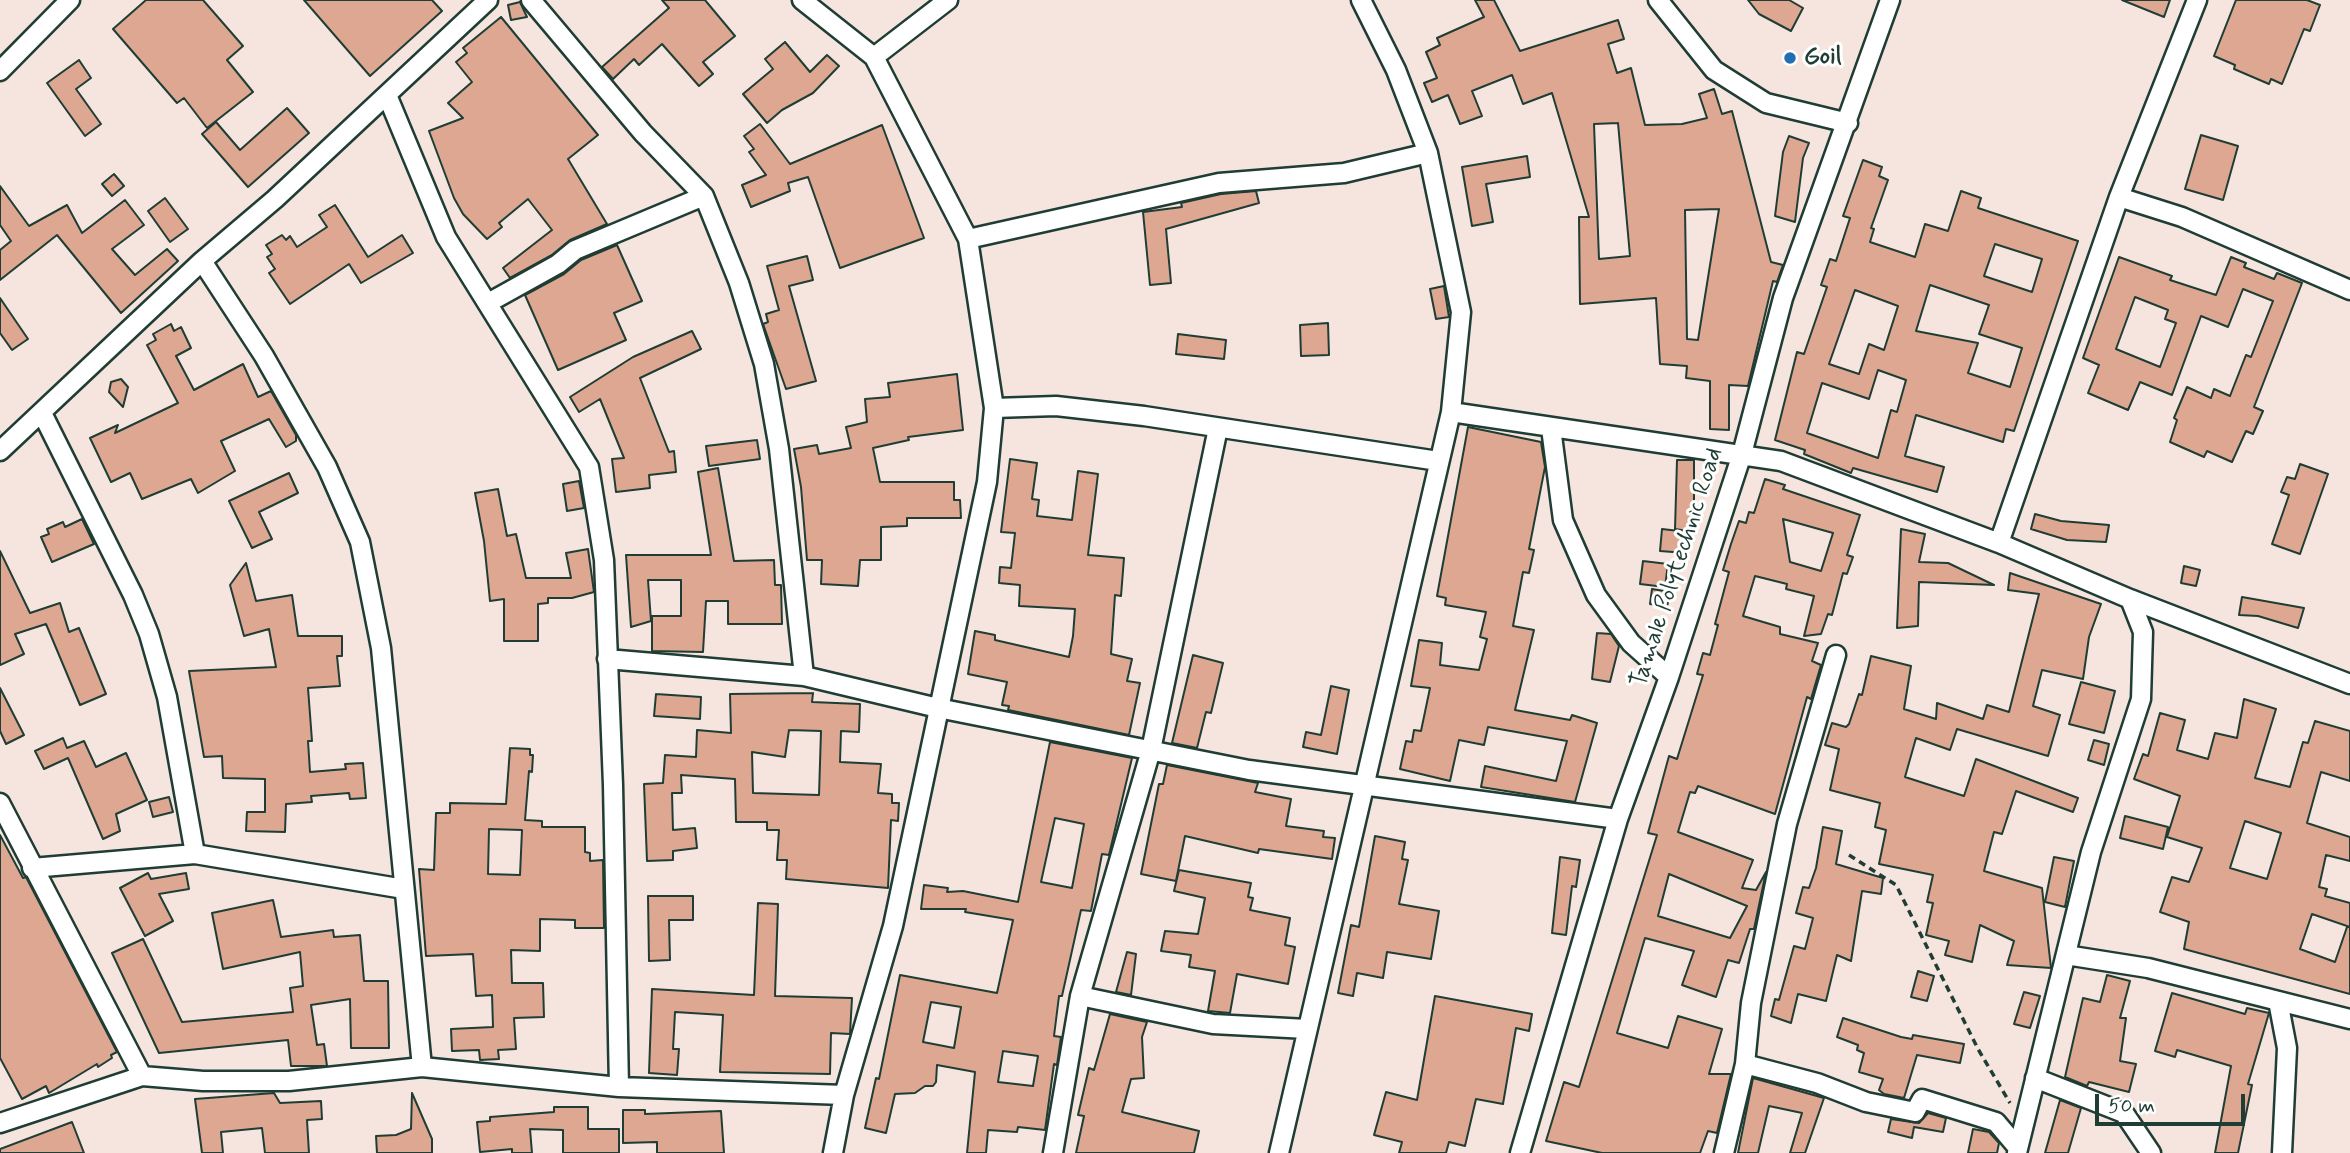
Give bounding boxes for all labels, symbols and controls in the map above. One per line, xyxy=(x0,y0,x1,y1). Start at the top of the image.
place label: Goil xyxy=(1804,44,1842,72)
marker: Goil xyxy=(1782,50,1798,66)
street label: Tamale Polytechnic Road xyxy=(1626,445,1730,691)
scale bar xyxy=(2098,1080,2248,1124)
text: 50 m xyxy=(2108,1092,2155,1120)

